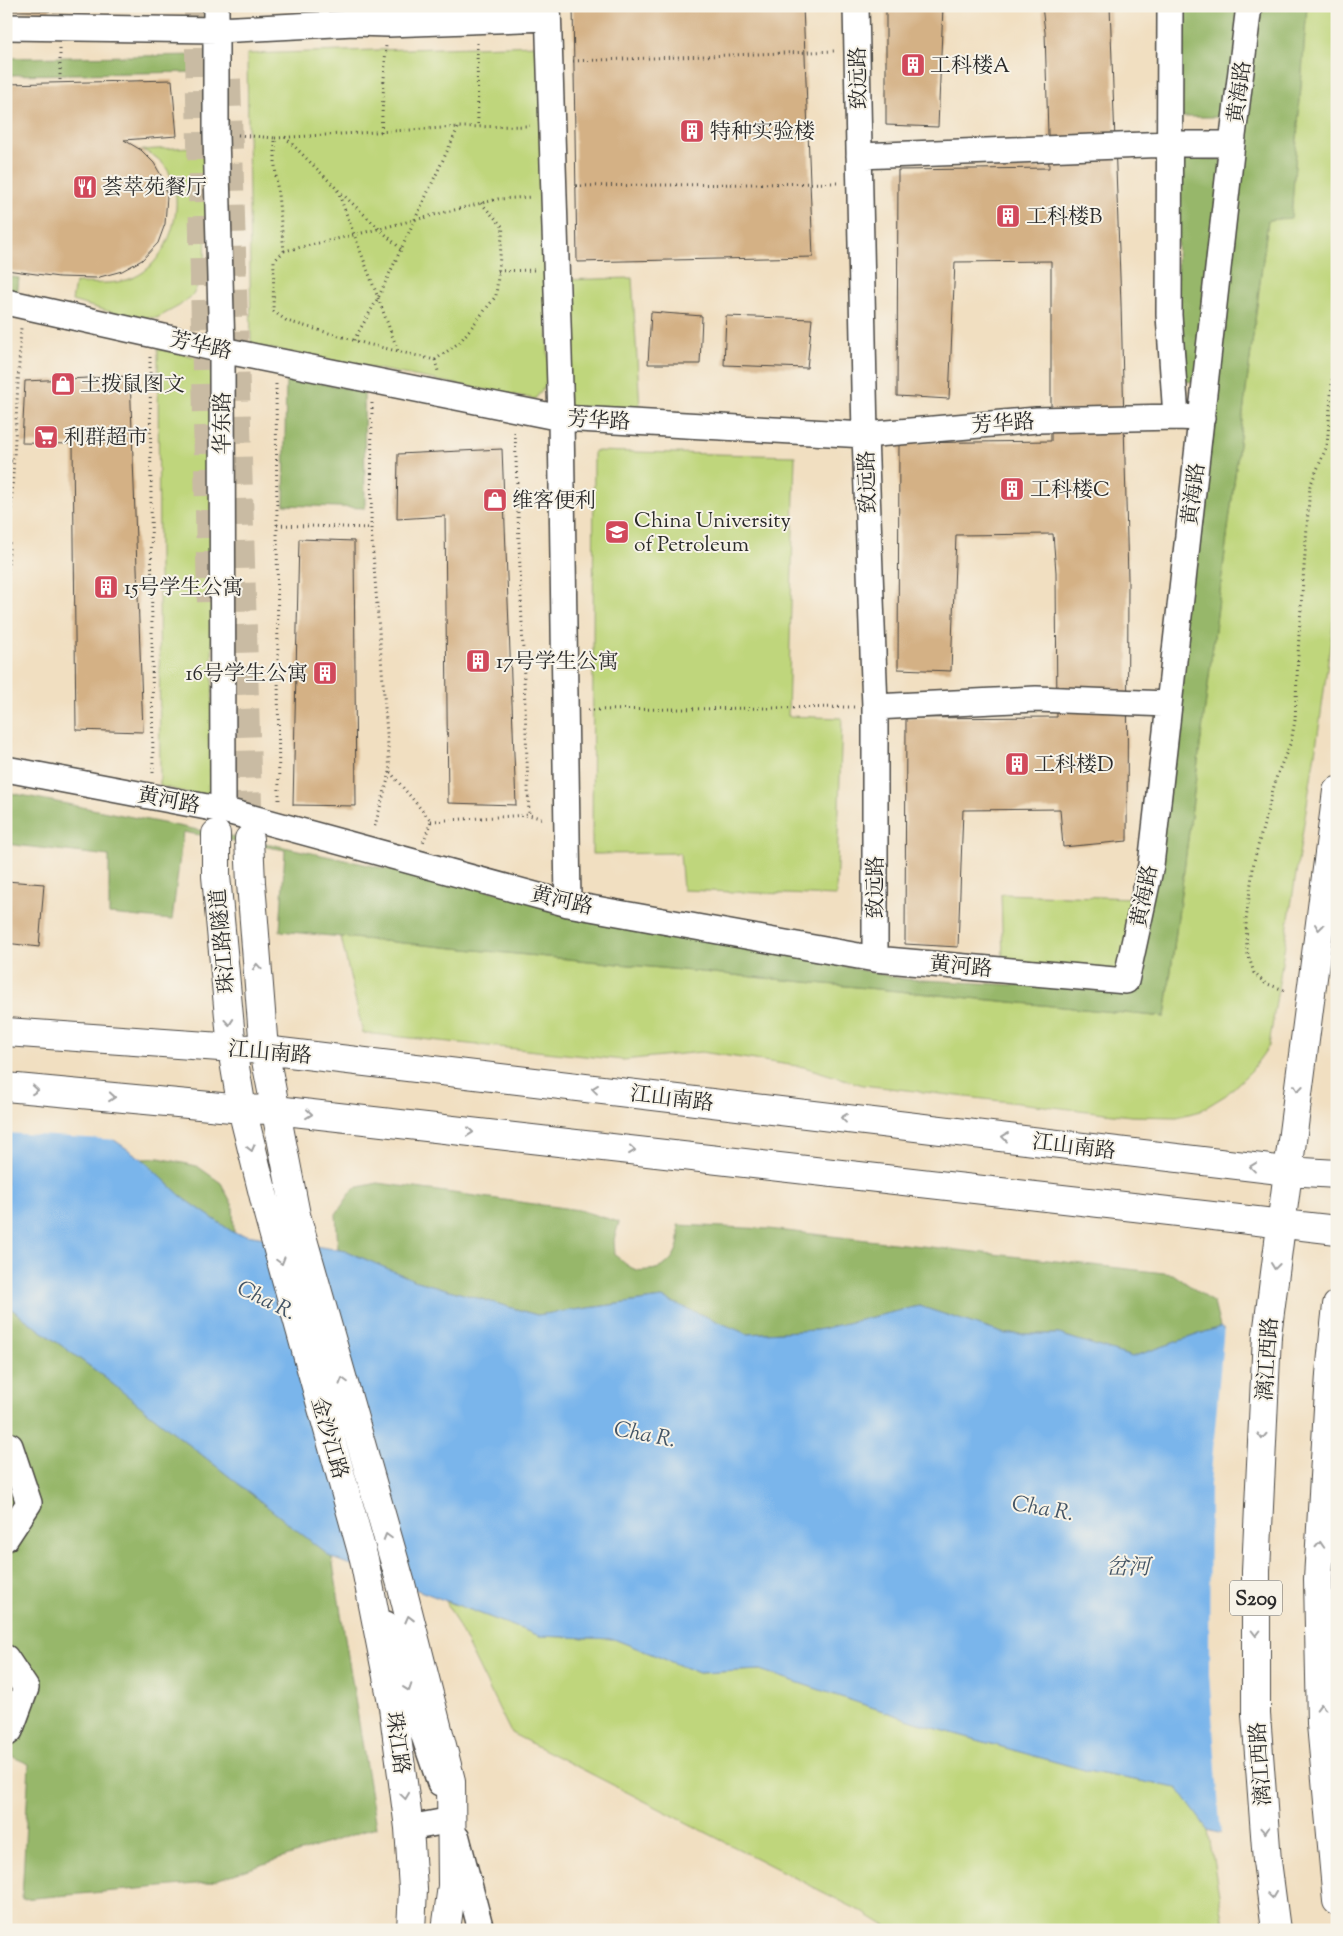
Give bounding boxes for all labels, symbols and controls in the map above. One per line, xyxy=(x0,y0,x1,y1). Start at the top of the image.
street label: 致远路 xyxy=(844,46,876,110)
building icon: 工科楼A xyxy=(900,52,926,78)
place label: 工科楼A xyxy=(930,52,1010,82)
street label: 黄海路 xyxy=(1222,59,1260,125)
building icon: 特种实验楼 xyxy=(679,118,705,144)
place label: 特种实验楼 xyxy=(710,118,815,148)
restaurant icon: 荟萃苑餐厅 xyxy=(72,174,98,200)
place label: 荟萃苑餐厅 xyxy=(102,174,207,204)
building icon: 工科楼B xyxy=(995,203,1021,229)
place label: 工科楼B xyxy=(1026,203,1102,233)
street label: 芳华路 xyxy=(167,326,235,368)
shop icon: 土拨鼠图文 xyxy=(50,371,76,397)
place label: 土拨鼠图文 xyxy=(80,371,185,401)
street label: 华东路 xyxy=(209,392,239,455)
street label: 芳华路 xyxy=(567,405,631,439)
street label: 芳华路 xyxy=(971,408,1036,442)
supermarket icon: 利群超市 xyxy=(33,424,59,450)
place label: 利群超市 xyxy=(64,424,148,454)
street label: 致远路 xyxy=(853,450,885,514)
street label: 黄海路 xyxy=(1176,461,1214,527)
building icon: 工科楼C xyxy=(999,476,1025,502)
place label: 工科楼C xyxy=(1030,476,1110,506)
shop icon: 维客便利 xyxy=(482,487,508,513)
place label: 维客便利 xyxy=(512,487,596,517)
place label: China University of Petroleum xyxy=(634,507,792,561)
school or university icon: China University of Petroleum xyxy=(604,519,630,545)
building icon: 15号学生公寓 xyxy=(93,574,119,600)
place label: 15号学生公寓 xyxy=(124,574,243,604)
building icon: 17号学生公寓 xyxy=(465,648,491,674)
place label: 17号学生公寓 xyxy=(496,648,619,678)
place label: 16号学生公寓 xyxy=(185,660,308,690)
building icon: 16号学生公寓 xyxy=(312,660,338,686)
building icon: 工科楼D xyxy=(1004,751,1030,777)
place label: 工科楼D xyxy=(1034,751,1114,781)
street label: 黄河路 xyxy=(135,781,202,823)
street label: 致远路 xyxy=(862,856,892,919)
street label: 黄海路 xyxy=(1125,863,1167,930)
street label: 黄河路 xyxy=(527,880,596,924)
street label: 珠江路隧道 xyxy=(204,887,244,994)
one-way arrow xyxy=(1314,923,1325,931)
street label: 黄河路 xyxy=(928,950,994,986)
one-way arrow xyxy=(252,962,263,970)
one-way arrow xyxy=(224,1018,235,1026)
street label: 江山南路 xyxy=(227,1035,313,1073)
street label: 江山南路 xyxy=(628,1080,715,1120)
one-way arrow xyxy=(31,1084,39,1095)
one-way arrow xyxy=(591,1084,599,1095)
one-way arrow xyxy=(1293,1084,1304,1092)
one-way arrow xyxy=(108,1091,116,1102)
one-way arrow xyxy=(305,1108,313,1119)
one-way arrow xyxy=(839,1113,847,1124)
one-way arrow xyxy=(467,1126,475,1137)
street label: 江山南路 xyxy=(1030,1128,1117,1168)
one-way arrow xyxy=(1001,1132,1009,1143)
one-way arrow xyxy=(245,1143,256,1152)
one-way arrow xyxy=(628,1144,636,1155)
one-way arrow xyxy=(1249,1162,1257,1173)
one-way arrow xyxy=(275,1257,285,1265)
one-way arrow xyxy=(1270,1263,1281,1271)
water label: Cha R. xyxy=(231,1274,301,1330)
street label: 漓江西路 xyxy=(1251,1316,1287,1402)
one-way arrow xyxy=(338,1376,349,1385)
street label: 金沙江路 xyxy=(302,1394,354,1483)
water label: Cha R. xyxy=(611,1414,678,1458)
one-way arrow xyxy=(1257,1432,1267,1440)
water label: Cha R. xyxy=(1009,1489,1076,1531)
one-way arrow xyxy=(383,1534,393,1542)
one-way arrow xyxy=(1314,1541,1325,1549)
water label: 岔河 xyxy=(1106,1553,1154,1585)
road number: S209 xyxy=(1230,1580,1282,1616)
one-way arrow xyxy=(405,1616,415,1624)
one-way arrow xyxy=(1251,1630,1261,1637)
one-way arrow xyxy=(402,1683,412,1691)
one-way arrow xyxy=(1316,1703,1326,1711)
street label: 珠江路 xyxy=(377,1710,415,1777)
street label: 漓江西路 xyxy=(1244,1721,1280,1807)
one-way arrow xyxy=(399,1793,410,1801)
one-way arrow xyxy=(1259,1826,1270,1834)
one-way arrow xyxy=(1266,1892,1277,1900)

